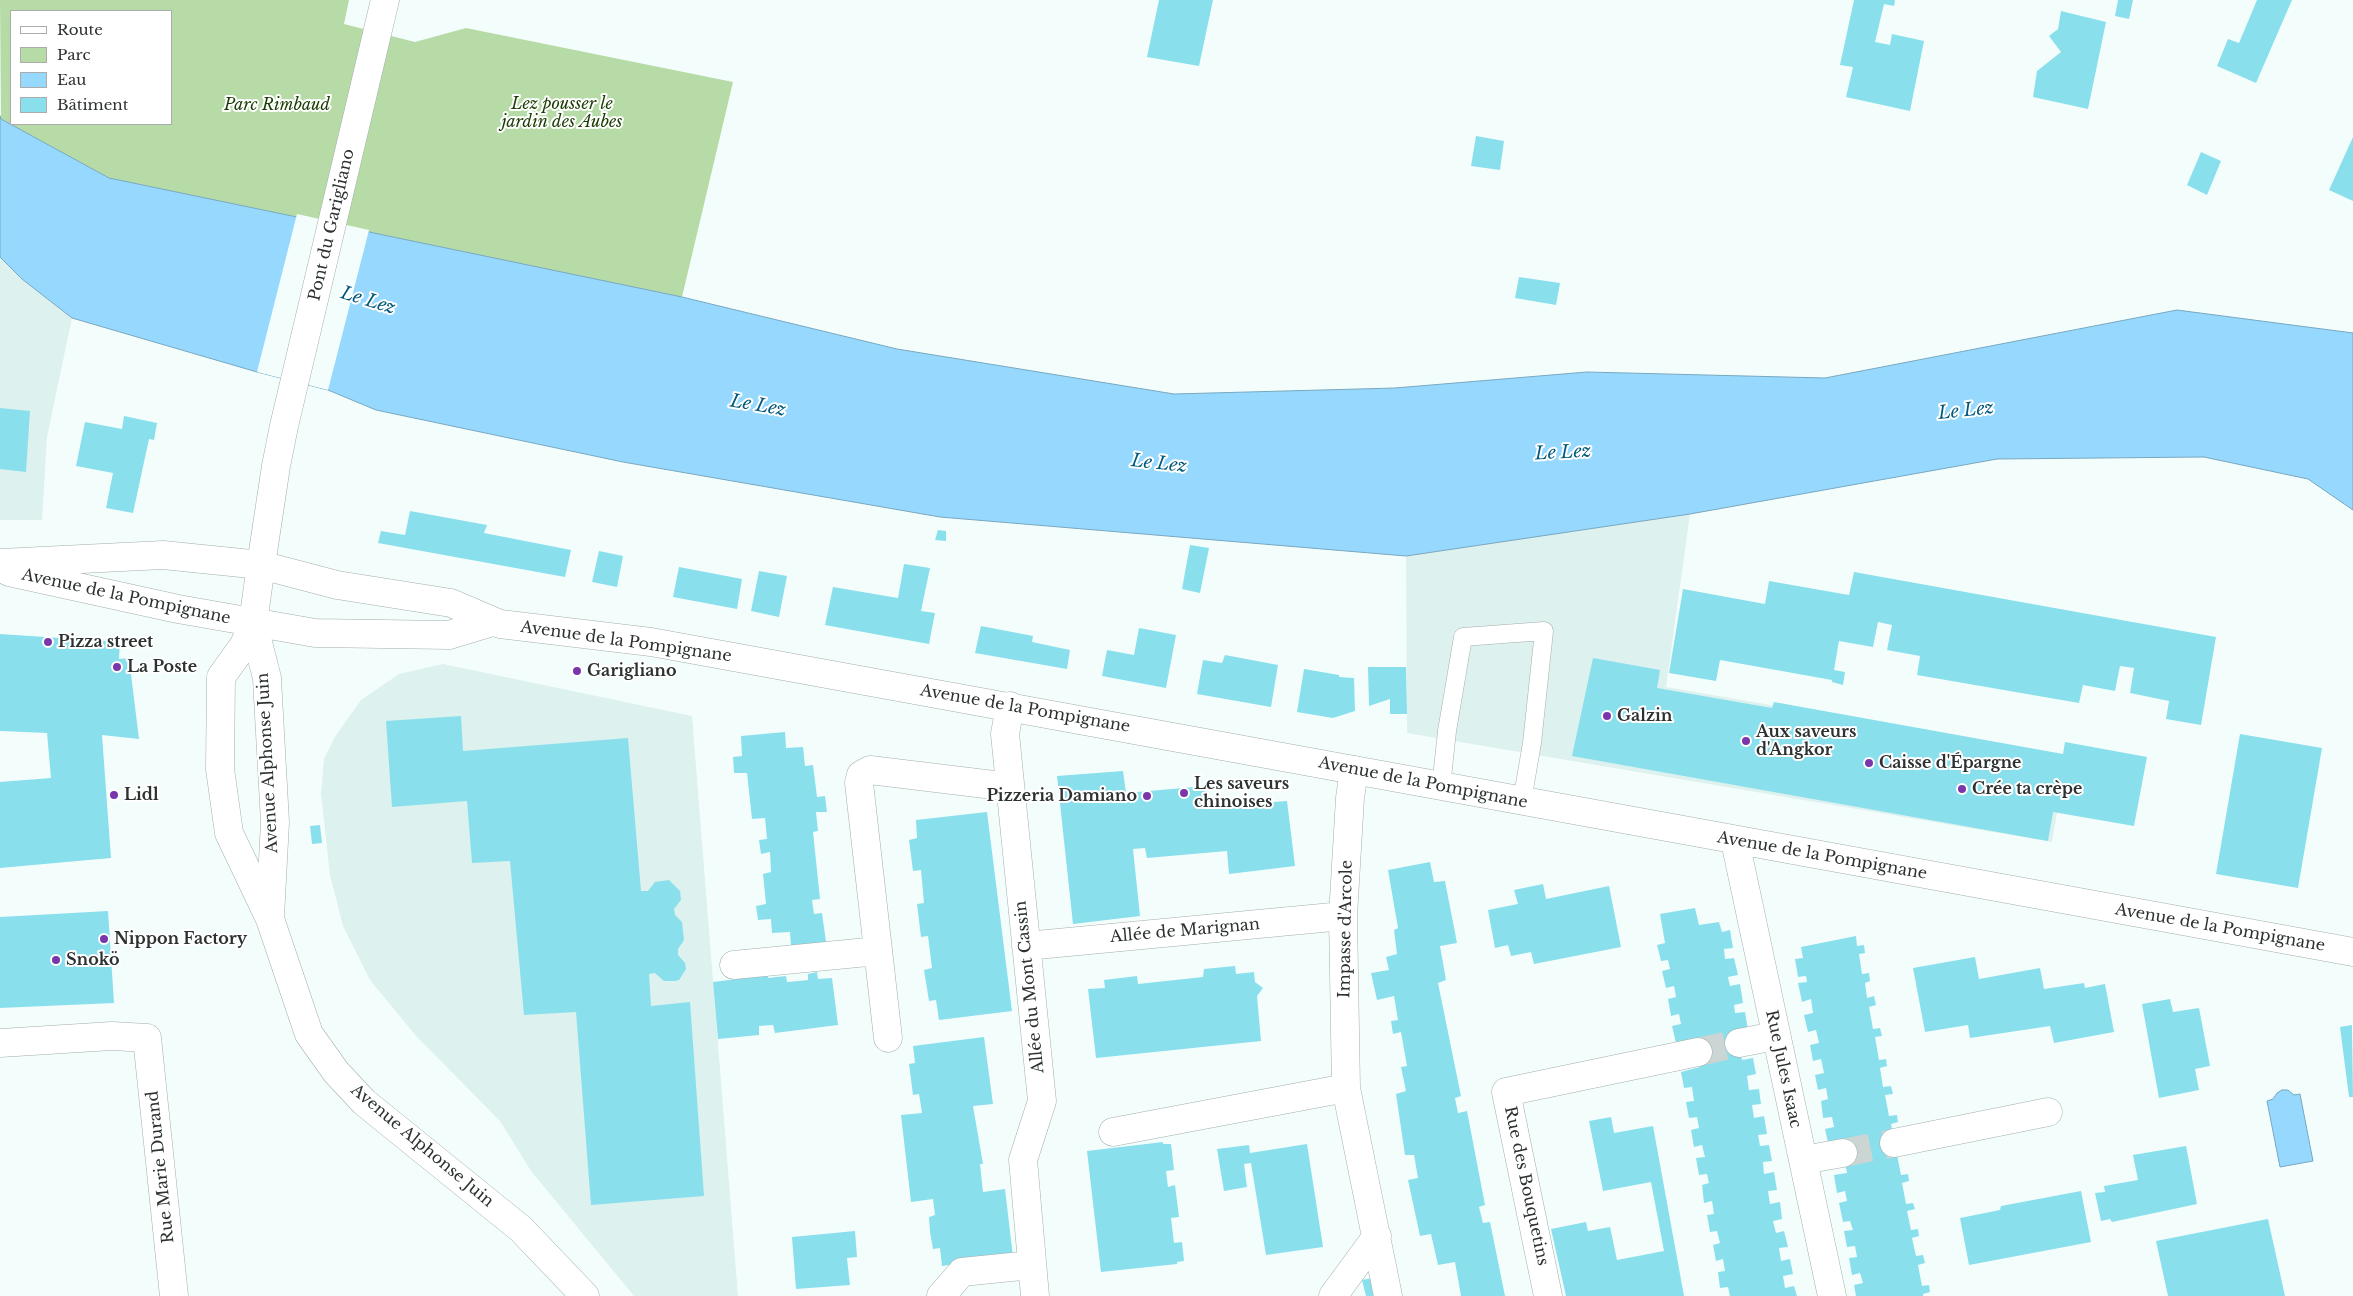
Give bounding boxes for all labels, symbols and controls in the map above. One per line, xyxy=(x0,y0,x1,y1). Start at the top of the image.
legend xyxy=(10,10,172,125)
text: Route xyxy=(57,20,103,39)
text: Parc xyxy=(57,45,90,64)
text: Eau xyxy=(57,70,86,89)
park label: Lez pousser le jardin des Aubes xyxy=(502,94,622,132)
text: Bâtiment xyxy=(57,95,128,114)
park label: Parc Rimbaud xyxy=(224,95,330,115)
street label: Pont du Garigliano xyxy=(305,147,359,303)
water label: Le Lez xyxy=(338,282,398,320)
water label: Le Lez xyxy=(729,391,787,421)
water label: Le Lez xyxy=(1937,397,1995,425)
water label: Le Lez xyxy=(1534,441,1592,465)
water label: Le Lez xyxy=(1130,450,1188,478)
street label: Avenue de la Pompignane xyxy=(20,565,232,629)
street label: Avenue de la Pompignane xyxy=(519,618,733,666)
place label: Pizza street xyxy=(58,632,153,652)
marker: Pizza street xyxy=(42,636,54,648)
place label: La Poste xyxy=(127,657,197,677)
marker: La Poste xyxy=(111,661,123,673)
place label: Garigliano xyxy=(587,661,677,681)
marker: Garigliano xyxy=(571,665,583,677)
street label: Avenue Alphonse Juin xyxy=(254,672,282,854)
street label: Avenue de la Pompignane xyxy=(919,681,1131,737)
place label: Galzin xyxy=(1617,706,1672,726)
marker: Galzin xyxy=(1601,710,1613,722)
place label: Aux saveurs d'Angkor xyxy=(1756,722,1857,760)
marker: Aux saveurs d'Angkor xyxy=(1740,735,1752,747)
street label: Avenue de la Pompignane xyxy=(1317,753,1529,813)
place label: Caisse d'Épargne xyxy=(1879,753,2021,773)
marker: Caisse d'Épargne xyxy=(1863,757,1875,769)
place label: Les saveurs chinoises xyxy=(1194,774,1289,812)
place label: Crée ta crèpe xyxy=(1972,779,2082,799)
marker: Crée ta crèpe xyxy=(1956,783,1968,795)
place label: Lidl xyxy=(124,785,159,805)
place label: Pizzeria Damiano xyxy=(986,786,1137,806)
marker: Les saveurs chinoises xyxy=(1178,787,1190,799)
marker: Lidl xyxy=(108,789,120,801)
marker: Pizzeria Damiano xyxy=(1141,790,1153,802)
street label: Avenue de la Pompignane xyxy=(1716,828,1928,884)
street label: Impasse d'Arcole xyxy=(1335,860,1357,998)
street label: Allée du Mont Cassin xyxy=(1011,900,1049,1074)
street label: Avenue de la Pompignane xyxy=(2114,900,2326,956)
street label: Allée de Marignan xyxy=(1109,915,1261,947)
place label: Nippon Factory xyxy=(114,929,247,949)
marker: Nippon Factory xyxy=(98,933,110,945)
place label: Snokö xyxy=(66,950,120,970)
marker: Snokö xyxy=(50,954,62,966)
street label: Rue Jules Isaac xyxy=(1761,1008,1805,1130)
street label: Avenue Alphonse Juin xyxy=(347,1081,497,1211)
street label: Rue Marie Durand xyxy=(143,1090,179,1244)
street label: Rue des Bouquetins xyxy=(1500,1105,1552,1267)

